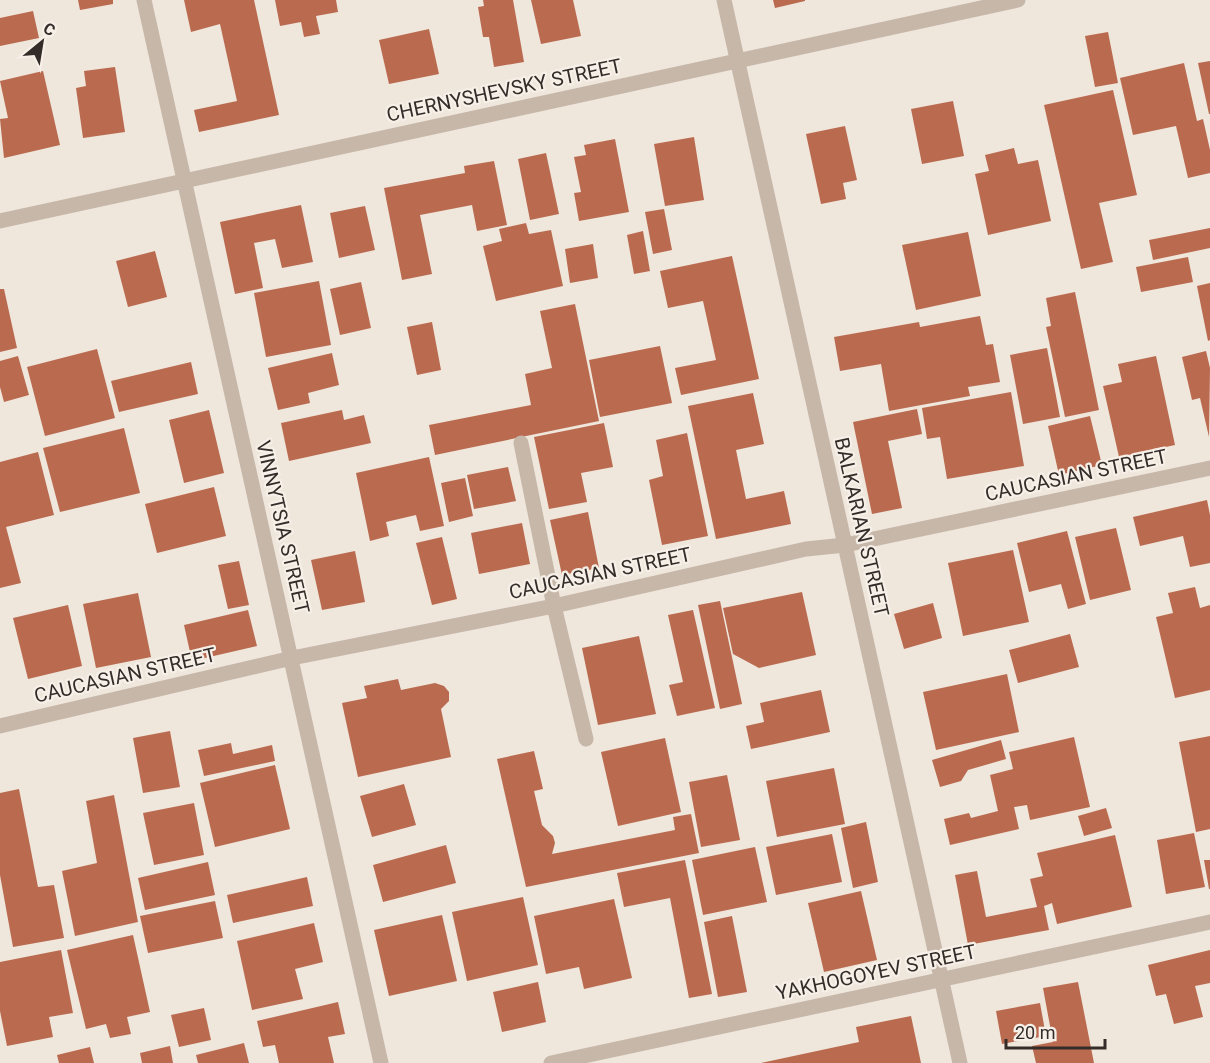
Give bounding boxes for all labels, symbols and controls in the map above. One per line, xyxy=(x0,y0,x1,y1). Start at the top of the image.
north arrow xyxy=(12,12,72,72)
text: С xyxy=(40,19,59,40)
street label: CHERNYSHEVSKY STREET xyxy=(384,53,624,127)
street label: BALKARIAN STREET xyxy=(830,435,894,619)
street label: VINNYTSIA STREET xyxy=(251,438,315,616)
street label: CAUCASIAN STREET xyxy=(983,444,1169,506)
street label: CAUCASIAN STREET xyxy=(507,542,693,604)
street label: CAUCASIAN STREET xyxy=(32,642,218,708)
street label: YAKHOGOYEV STREET xyxy=(774,939,978,1005)
scale bar xyxy=(1006,1012,1105,1050)
text: 20 m xyxy=(1015,1022,1055,1043)

